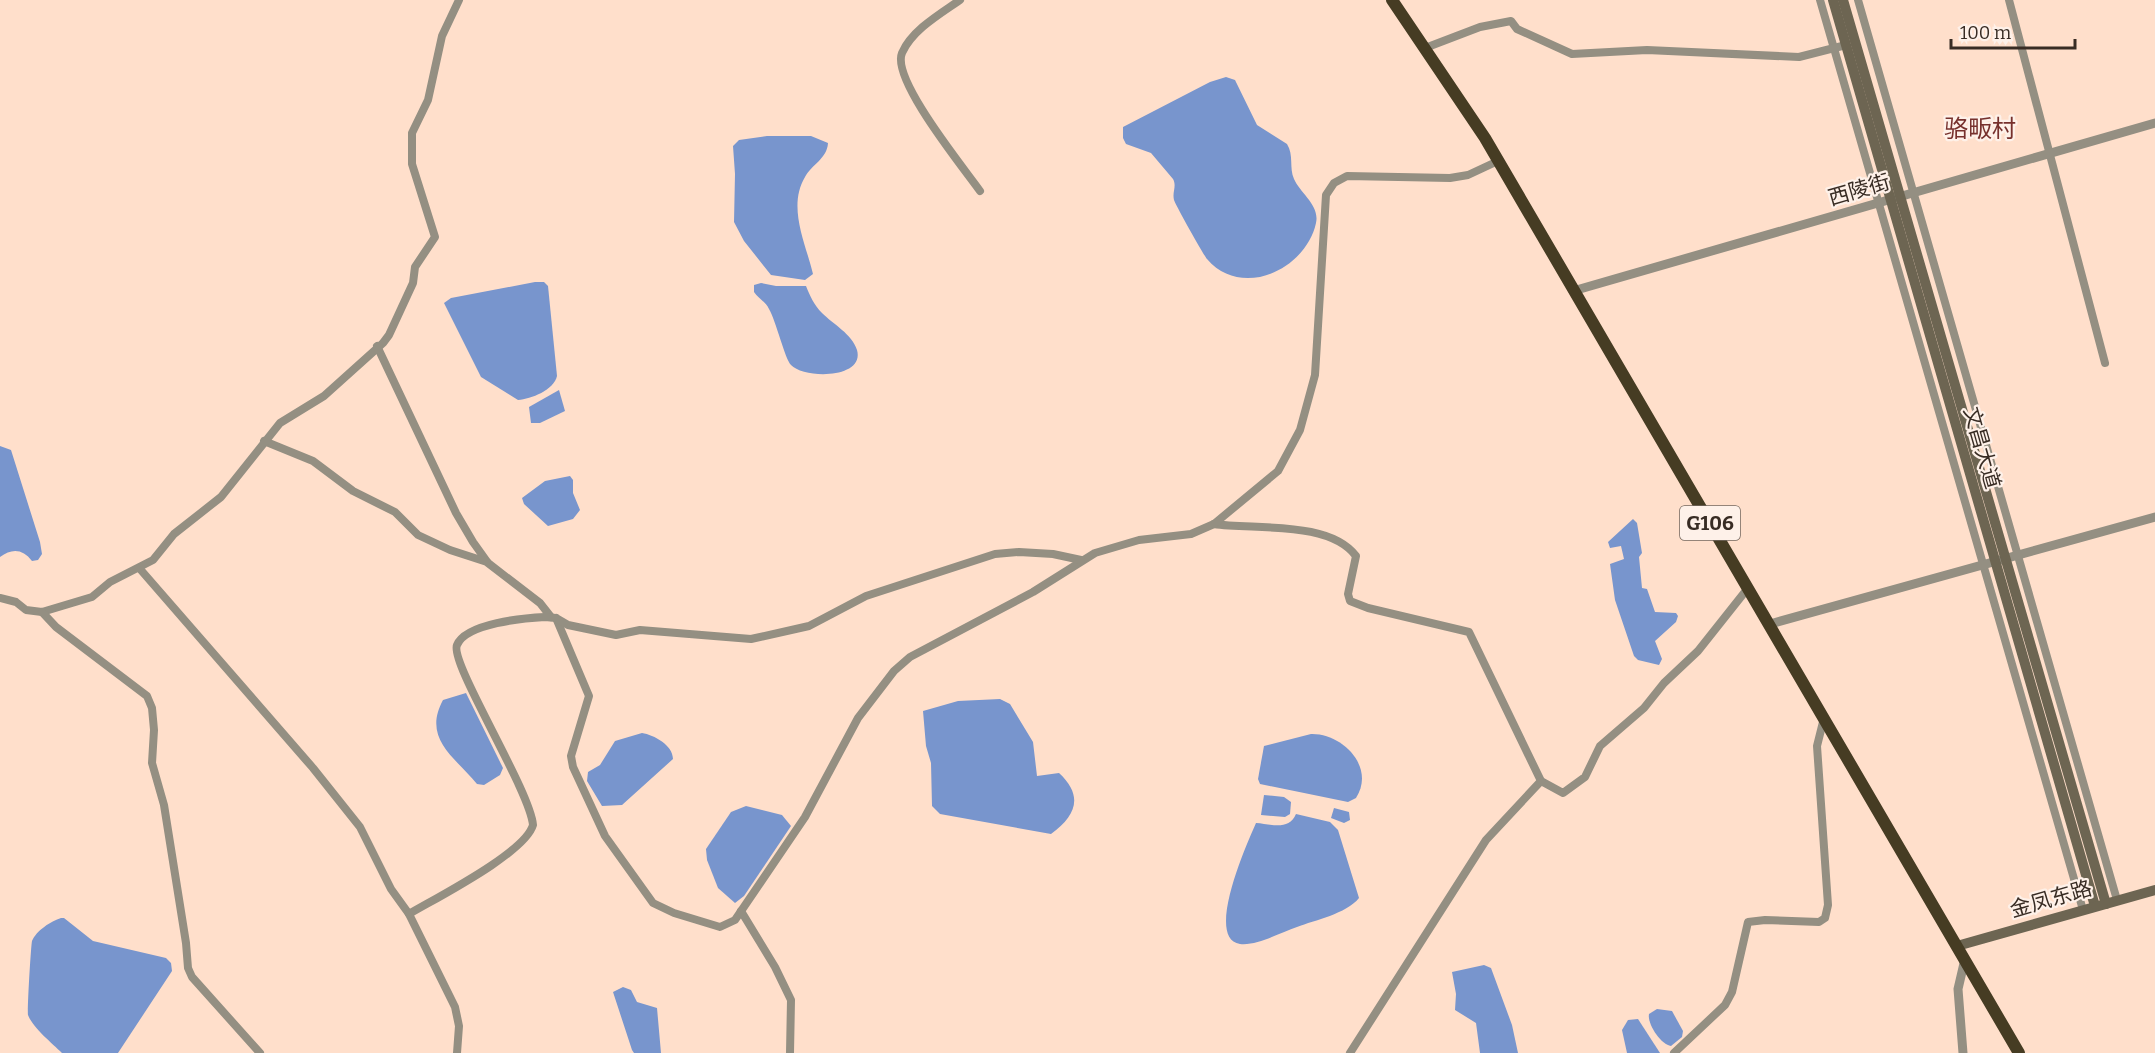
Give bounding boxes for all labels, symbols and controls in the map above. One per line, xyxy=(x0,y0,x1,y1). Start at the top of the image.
scale bar xyxy=(1951,12,2076,50)
text: 100 m xyxy=(1960,22,2011,44)
district label: 骆畈村 xyxy=(1944,115,2016,143)
street label: 西陵街 xyxy=(1825,169,1893,211)
street label: 文昌大道 xyxy=(1958,404,2006,492)
road number: G106 xyxy=(1680,506,1740,540)
street label: 金凤东路 xyxy=(2007,875,2095,923)

